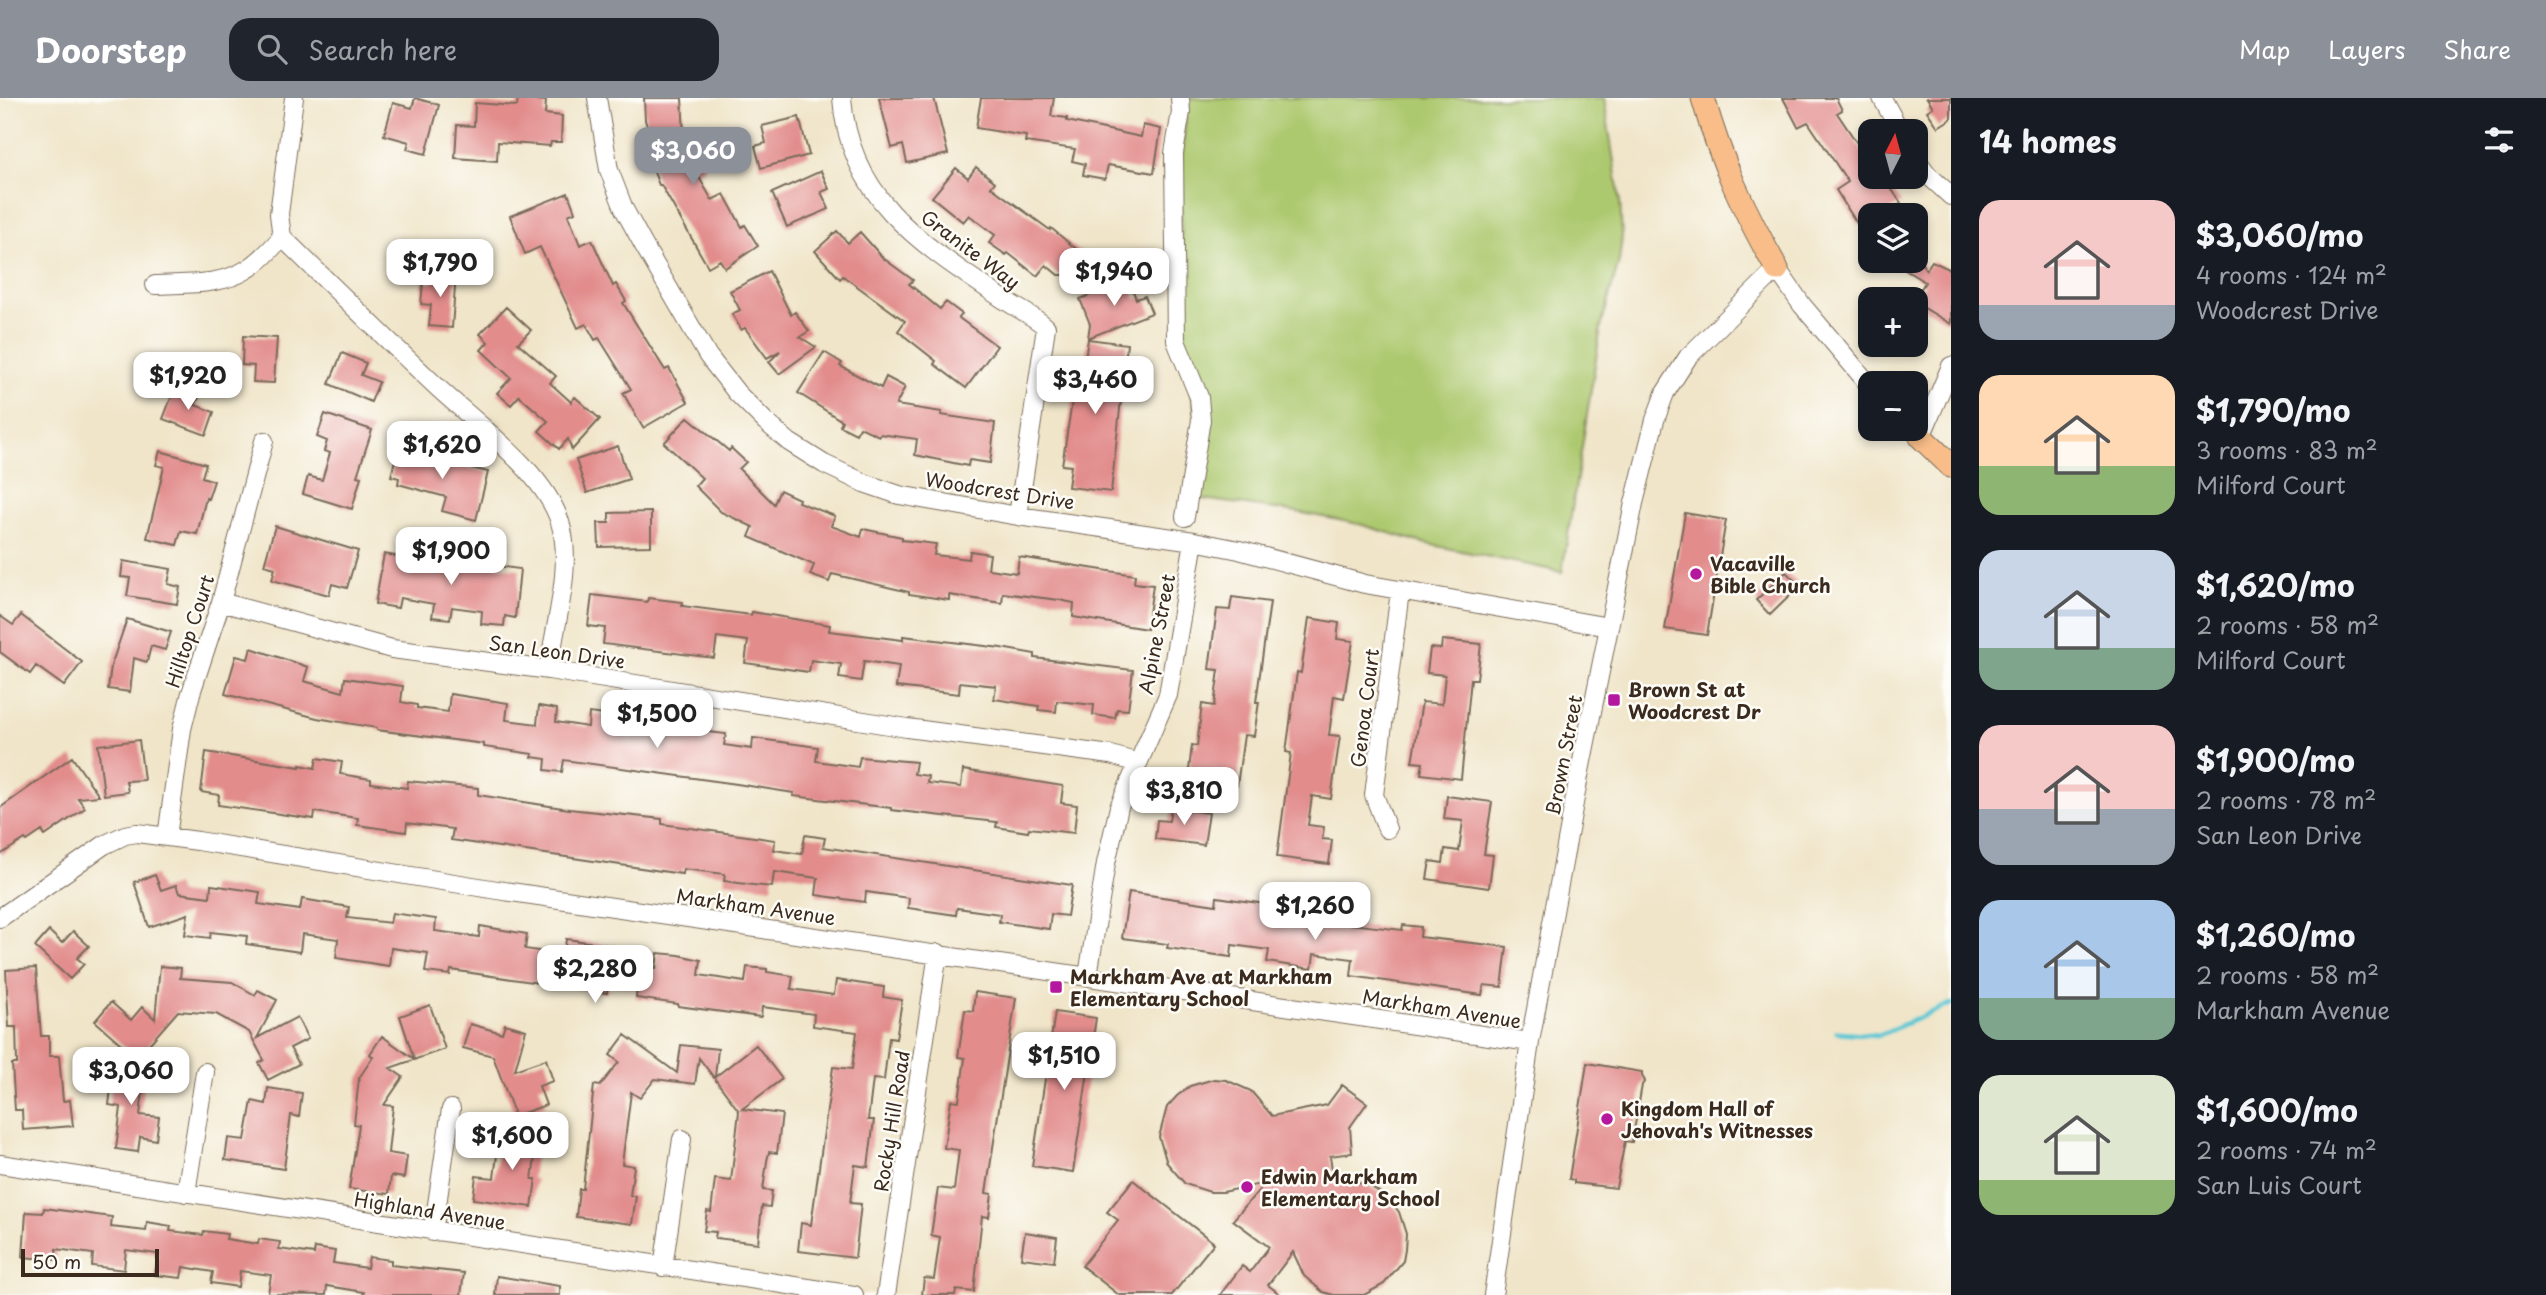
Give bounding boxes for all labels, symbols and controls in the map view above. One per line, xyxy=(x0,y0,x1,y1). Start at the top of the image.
search box xyxy=(229,18,719,81)
text: Doorstep xyxy=(35,24,187,74)
icon: search xyxy=(253,30,291,68)
text: Search here xyxy=(309,30,457,69)
text: Map xyxy=(2239,31,2290,67)
text: Layers xyxy=(2328,31,2405,67)
text: Share xyxy=(2443,31,2511,67)
text: 14 homes xyxy=(1979,118,2117,163)
north arrow xyxy=(1858,119,1928,189)
map controls xyxy=(1858,119,1928,441)
icon: filters xyxy=(2480,121,2518,159)
pin: $3,060 xyxy=(636,127,750,187)
text: $3,060 xyxy=(650,132,736,167)
street label: Granite Way xyxy=(916,202,1026,296)
button: layers xyxy=(1858,203,1928,273)
text: $3,060/mo xyxy=(2196,212,2363,257)
icon: home xyxy=(2035,228,2119,312)
pin: $1,790 xyxy=(383,240,497,299)
text: $1,790 xyxy=(402,244,478,279)
pin: $1,940 xyxy=(1057,248,1171,308)
text: $1,940 xyxy=(1075,253,1153,288)
text: 4 rooms · 124 m² xyxy=(2196,257,2387,292)
button: + xyxy=(1858,287,1928,357)
text: Woodcrest Drive xyxy=(2196,292,2379,327)
pin: $1,920 xyxy=(131,352,245,412)
pin: $3,460 xyxy=(1038,356,1152,416)
text: $1,920 xyxy=(149,357,227,392)
text: $3,460 xyxy=(1053,361,1137,396)
button: − xyxy=(1858,371,1928,441)
text: $1,790/mo xyxy=(2196,387,2350,432)
icon: home xyxy=(2035,403,2119,487)
pin: $1,620 xyxy=(385,422,499,481)
text: $1,620 xyxy=(403,426,481,461)
text: 3 rooms · 83 m² xyxy=(2196,432,2378,467)
street label: Woodcrest Drive xyxy=(923,464,1077,516)
text: Milford Court xyxy=(2196,467,2346,502)
pin: $1,900 xyxy=(394,528,508,587)
text: $1,900 xyxy=(412,532,490,567)
place label: Vacaville Bible Church xyxy=(1710,549,1831,599)
text: $1,620/mo xyxy=(2196,562,2355,607)
marker: Vacaville Bible Church xyxy=(1688,566,1704,582)
street label: Hilltop Court xyxy=(158,571,221,691)
street label: Alpine Street xyxy=(1131,571,1181,697)
icon: home xyxy=(2035,578,2119,662)
text: 2 rooms · 58 m² xyxy=(2196,607,2379,642)
street label: San Leon Drive xyxy=(487,628,627,674)
text: Milford Court xyxy=(2196,642,2346,677)
street label: Genoa Court xyxy=(1343,647,1385,769)
place label: Brown St at Woodcrest Dr xyxy=(1628,675,1761,725)
pin: $1,500 xyxy=(600,690,714,750)
street label: Brown Street xyxy=(1538,692,1588,818)
marker: Brown St at Woodcrest Dr xyxy=(1606,692,1622,708)
text: $1,500 xyxy=(617,695,697,730)
text: $1,900/mo xyxy=(2196,737,2355,782)
icon: home xyxy=(2035,753,2119,837)
pin: $3,810 xyxy=(1127,768,1241,827)
text: $3,810 xyxy=(1146,772,1222,807)
text: 2 rooms · 78 m² xyxy=(2196,782,2376,817)
text: San Leon Drive xyxy=(2196,817,2362,852)
street label: Markham Avenue xyxy=(675,881,837,931)
pin: $1,260 xyxy=(1258,882,1372,942)
text: $1,260 xyxy=(1275,887,1355,922)
text: $1,260/mo xyxy=(2196,912,2355,957)
icon: home xyxy=(2035,928,2119,1012)
pin: $2,280 xyxy=(538,946,652,1005)
text: $2,280 xyxy=(553,950,637,985)
text: 2 rooms · 58 m² xyxy=(2196,957,2379,992)
place label: Markham Ave at Markham Elementary School xyxy=(1070,962,1332,1012)
marker: Markham Ave at Markham Elementary School xyxy=(1048,979,1064,995)
street label: Markham Avenue xyxy=(1361,982,1523,1034)
text: Markham Avenue xyxy=(2196,992,2390,1027)
pin: $1,510 xyxy=(1007,1032,1121,1092)
text: $1,510 xyxy=(1028,1037,1100,1072)
pin: $3,060 xyxy=(74,1048,188,1107)
street label: Rocky Hill Road xyxy=(866,1048,916,1194)
text: $3,060 xyxy=(88,1052,174,1087)
text: $1,600/mo xyxy=(2196,1087,2358,1132)
place label: Kingdom Hall of Jehovah's Witnesses xyxy=(1621,1094,1813,1144)
icon: home xyxy=(2035,1103,2119,1187)
marker: Kingdom Hall of Jehovah's Witnesses xyxy=(1599,1111,1615,1127)
pin: $1,600 xyxy=(455,1112,569,1172)
text: $1,600 xyxy=(472,1117,552,1152)
text: 2 rooms · 74 m² xyxy=(2196,1132,2377,1167)
place label: Edwin Markham Elementary School xyxy=(1261,1162,1440,1212)
text: San Luis Court xyxy=(2196,1167,2362,1202)
marker: Edwin Markham Elementary School xyxy=(1239,1179,1255,1195)
street label: Highland Avenue xyxy=(352,1184,508,1236)
scale bar xyxy=(21,1246,159,1278)
text: 50 m xyxy=(32,1247,81,1275)

